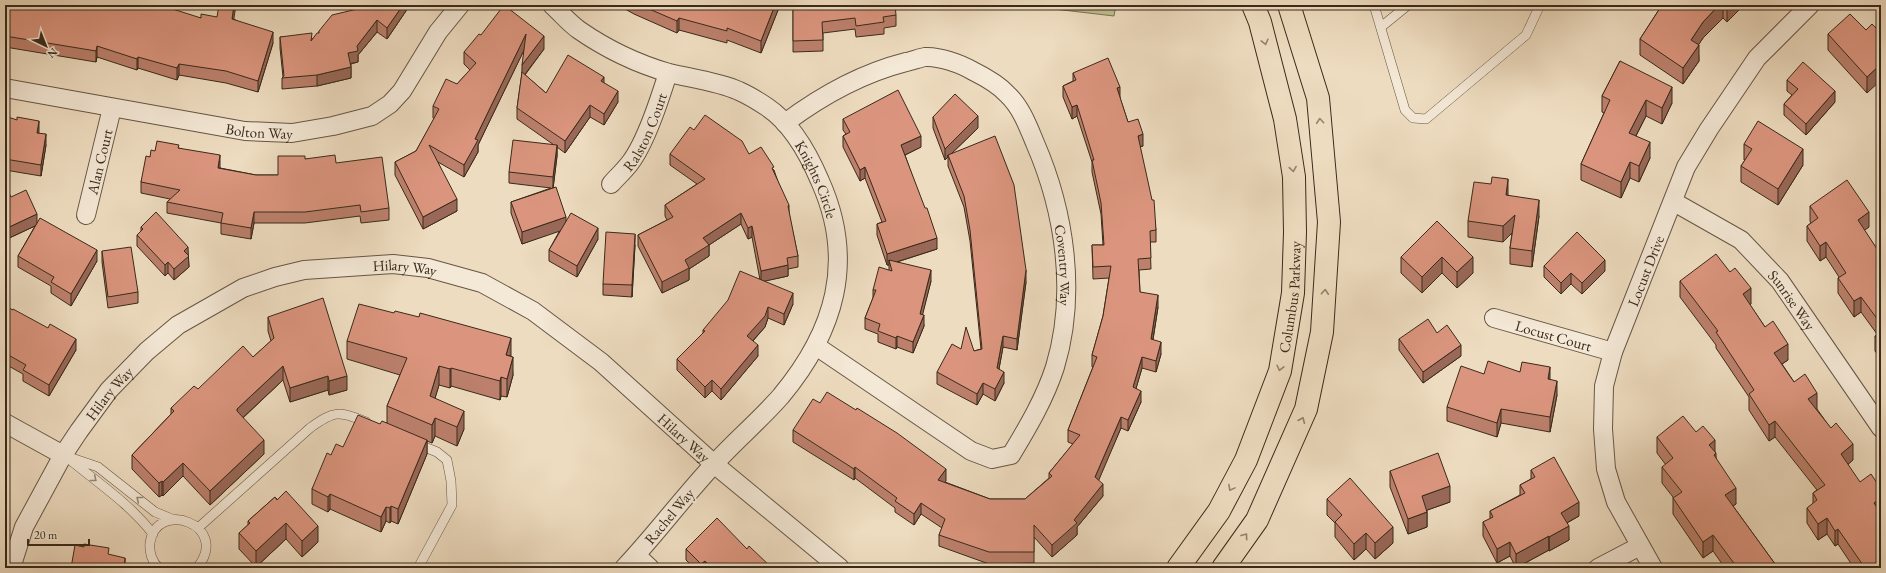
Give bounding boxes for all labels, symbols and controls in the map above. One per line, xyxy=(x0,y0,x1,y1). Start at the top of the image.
north arrow xyxy=(26,26,66,66)
one-way arrow xyxy=(1261,39,1269,45)
text: N xyxy=(45,45,61,62)
street label: Ralston Court xyxy=(618,90,670,175)
street label: Bolton Way xyxy=(224,118,294,143)
one-way arrow xyxy=(1315,118,1324,124)
street label: Alan Court xyxy=(82,127,116,197)
street label: Knights Circle xyxy=(791,137,842,220)
one-way arrow xyxy=(1288,166,1296,172)
street label: Coventry Way xyxy=(1051,223,1076,307)
street label: Locust Drive xyxy=(1623,232,1668,309)
street label: Columbus Parkway xyxy=(1274,240,1304,354)
street label: Hilary Way xyxy=(372,254,440,280)
street label: Sunrise Way xyxy=(1764,265,1821,334)
one-way arrow xyxy=(1320,289,1329,295)
street label: Locust Court xyxy=(1513,315,1594,355)
street label: Hilary Way xyxy=(81,362,137,424)
one-way arrow xyxy=(1277,365,1285,371)
street label: Hilary Way xyxy=(654,409,715,466)
one-way arrow xyxy=(1297,416,1305,424)
one-way arrow xyxy=(89,474,96,481)
street label: Rachel Way xyxy=(640,484,698,548)
one-way arrow xyxy=(1228,484,1236,491)
one-way arrow xyxy=(136,497,143,504)
scale bar xyxy=(28,521,89,547)
text: 20 m xyxy=(34,527,58,543)
one-way arrow xyxy=(1240,534,1247,541)

